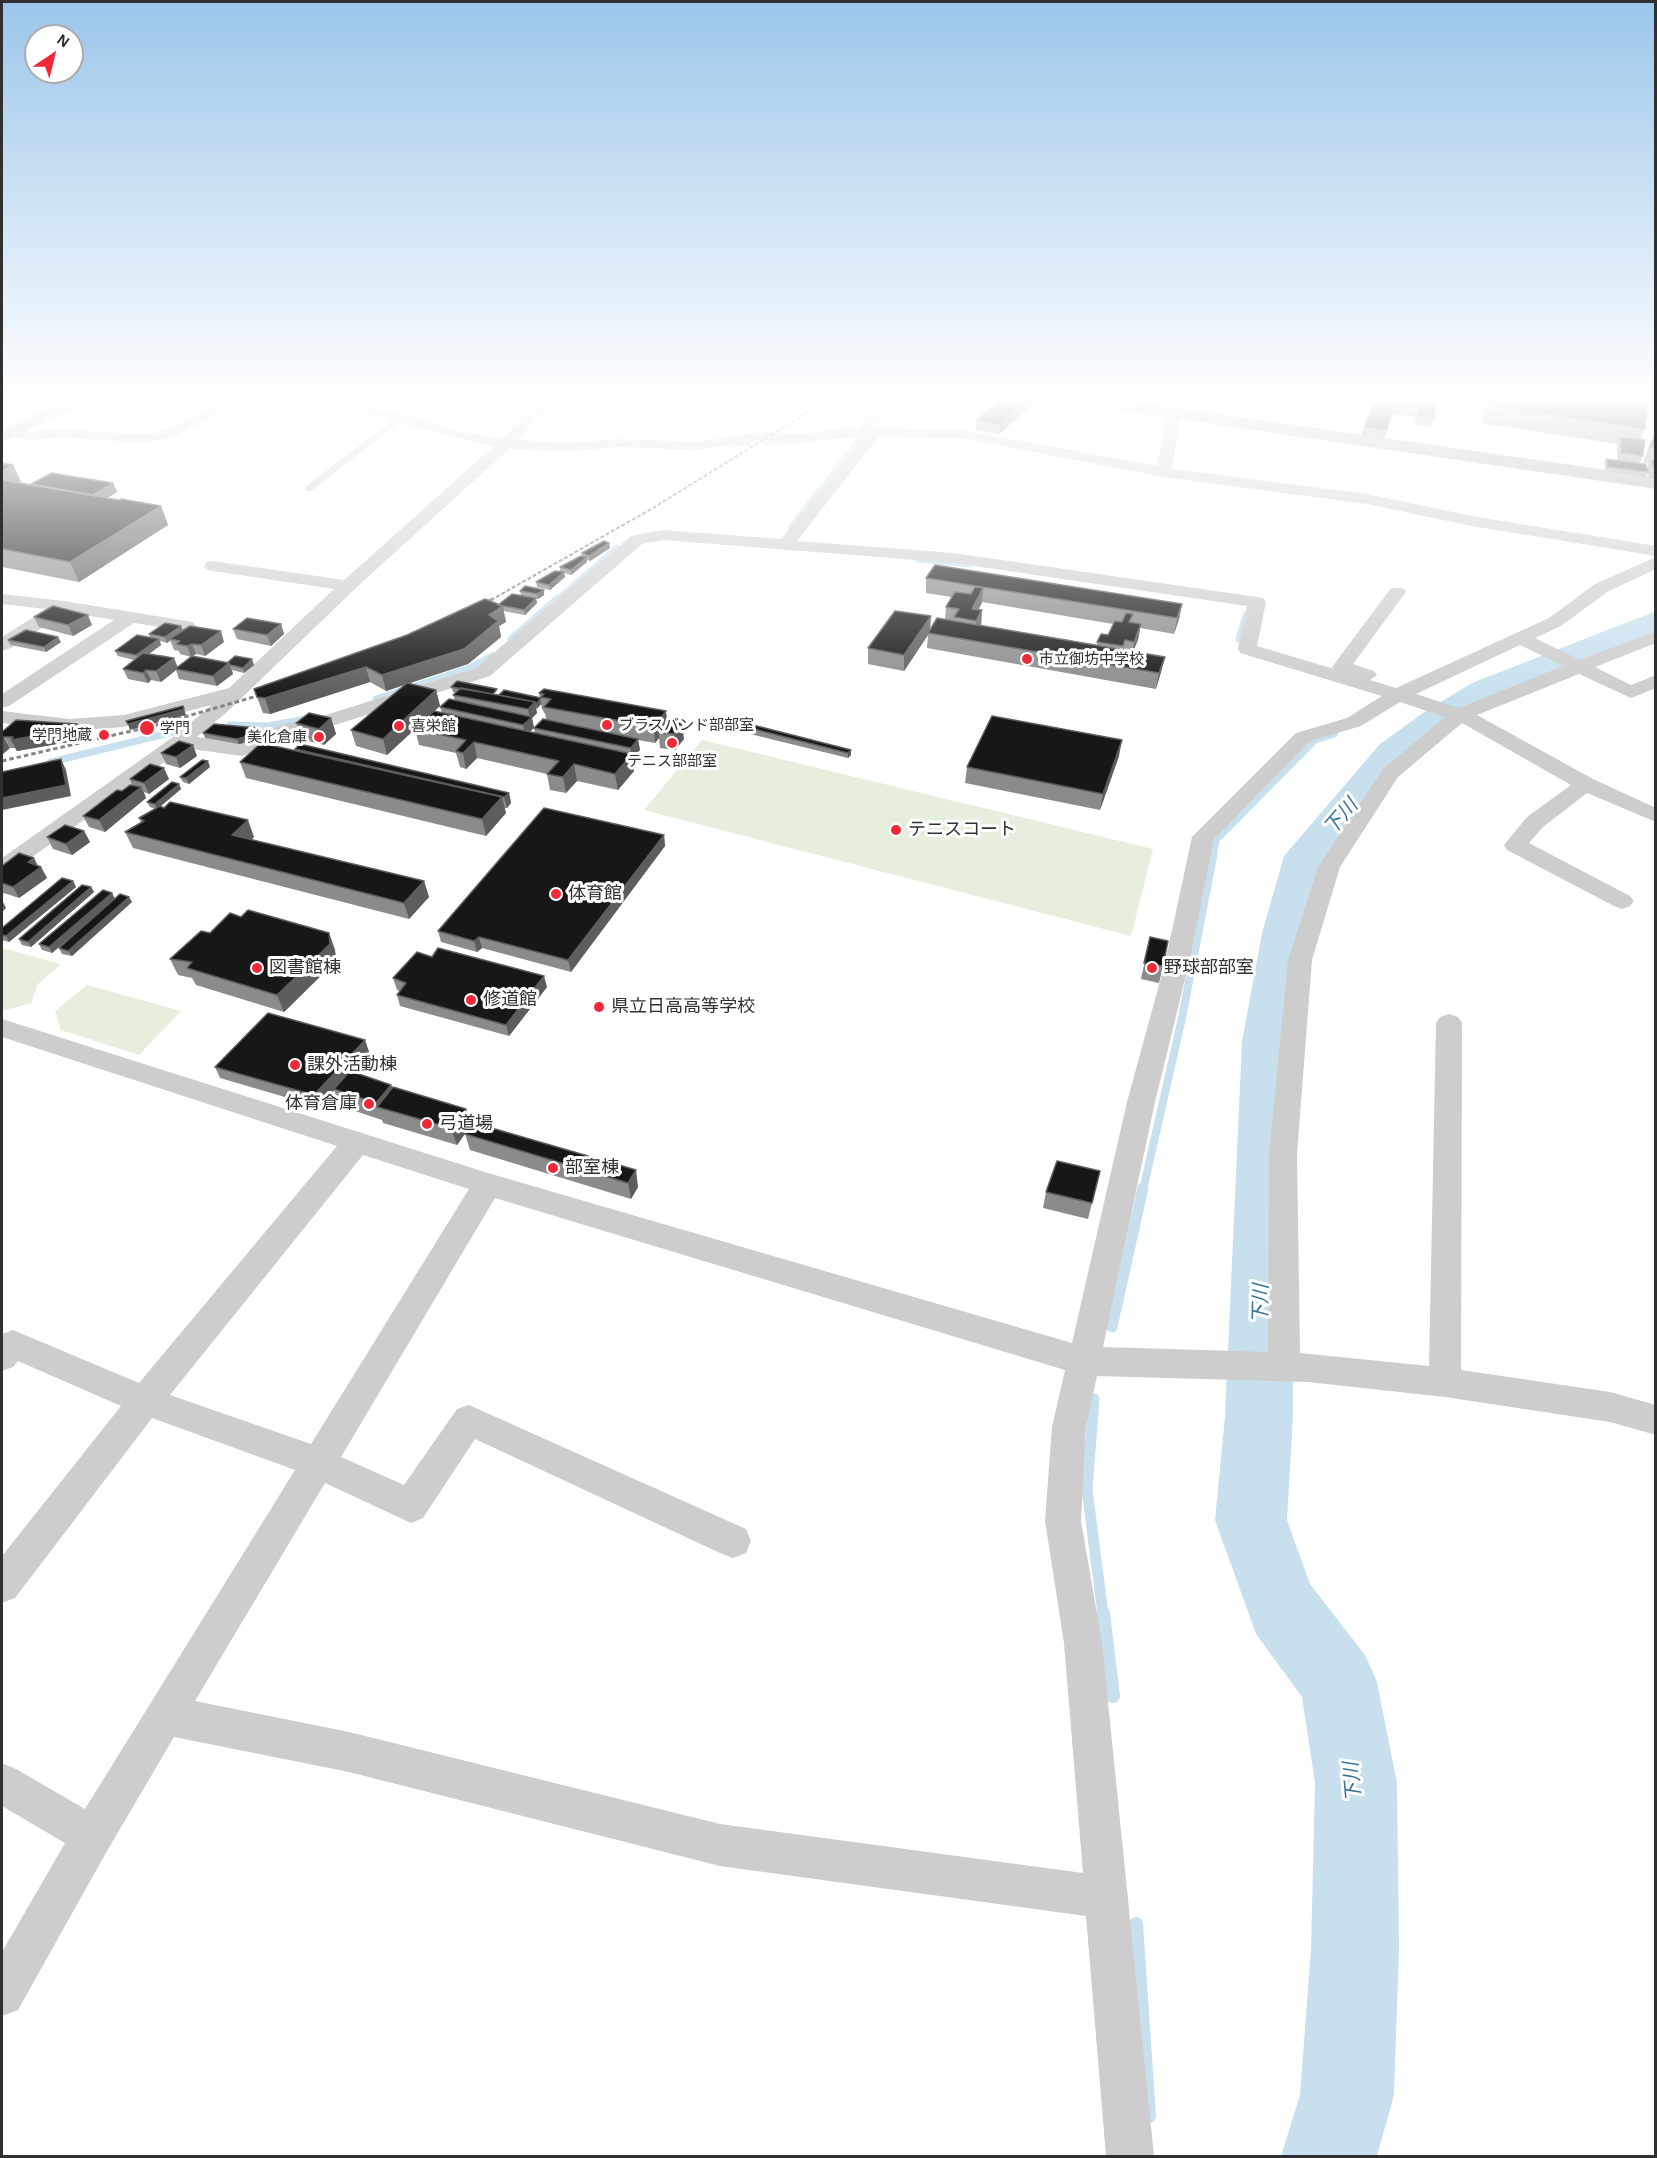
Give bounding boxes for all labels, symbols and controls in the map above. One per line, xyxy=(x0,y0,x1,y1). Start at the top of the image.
north arrow xyxy=(24,24,84,84)
text: N xyxy=(54,31,72,51)
place label: 市立御坊中学校 xyxy=(1039,650,1144,668)
marker: 市立御坊中学校 xyxy=(1020,652,1034,666)
place label: ブラスバンド部部室 xyxy=(619,716,754,734)
place label: 喜栄館 xyxy=(411,717,456,735)
marker: ブラスバンド部部室 xyxy=(600,718,614,732)
marker: 学門 xyxy=(138,719,156,737)
place label: 学門 xyxy=(160,719,190,737)
marker: 喜栄館 xyxy=(392,719,406,733)
place label: 学門地蔵 xyxy=(32,726,92,744)
marker: 学門地蔵 xyxy=(97,728,111,742)
place label: 美化倉庫 xyxy=(247,728,307,746)
marker: 美化倉庫 xyxy=(312,730,326,744)
marker: テニス部部室 xyxy=(665,736,679,750)
place label: テニス部部室 xyxy=(627,752,717,770)
water label: 下川 xyxy=(1319,794,1363,840)
place label: テニスコート xyxy=(908,819,1016,841)
marker: テニスコート xyxy=(889,823,903,837)
place label: 体育館 xyxy=(568,883,622,905)
marker: 体育館 xyxy=(549,887,563,901)
place label: 図書館棟 xyxy=(269,957,341,979)
place label: 野球部部室 xyxy=(1164,957,1254,979)
marker: 図書館棟 xyxy=(250,961,264,975)
marker: 野球部部室 xyxy=(1145,961,1159,975)
place label: 修道館 xyxy=(483,989,537,1011)
marker: 修道館 xyxy=(464,993,478,1007)
place label: 県立日高高等学校 xyxy=(611,996,755,1018)
marker: 県立日高高等学校 xyxy=(592,1000,606,1014)
place label: 課外活動棟 xyxy=(307,1054,397,1076)
marker: 課外活動棟 xyxy=(288,1058,302,1072)
place label: 体育倉庫 xyxy=(285,1093,357,1115)
marker: 体育倉庫 xyxy=(362,1097,376,1111)
place label: 弓道場 xyxy=(439,1113,493,1135)
marker: 弓道場 xyxy=(420,1117,434,1131)
place label: 部室棟 xyxy=(565,1157,619,1179)
marker: 部室棟 xyxy=(546,1161,560,1175)
water label: 下川 xyxy=(1249,1284,1273,1324)
water label: 下川 xyxy=(1339,1761,1367,1803)

